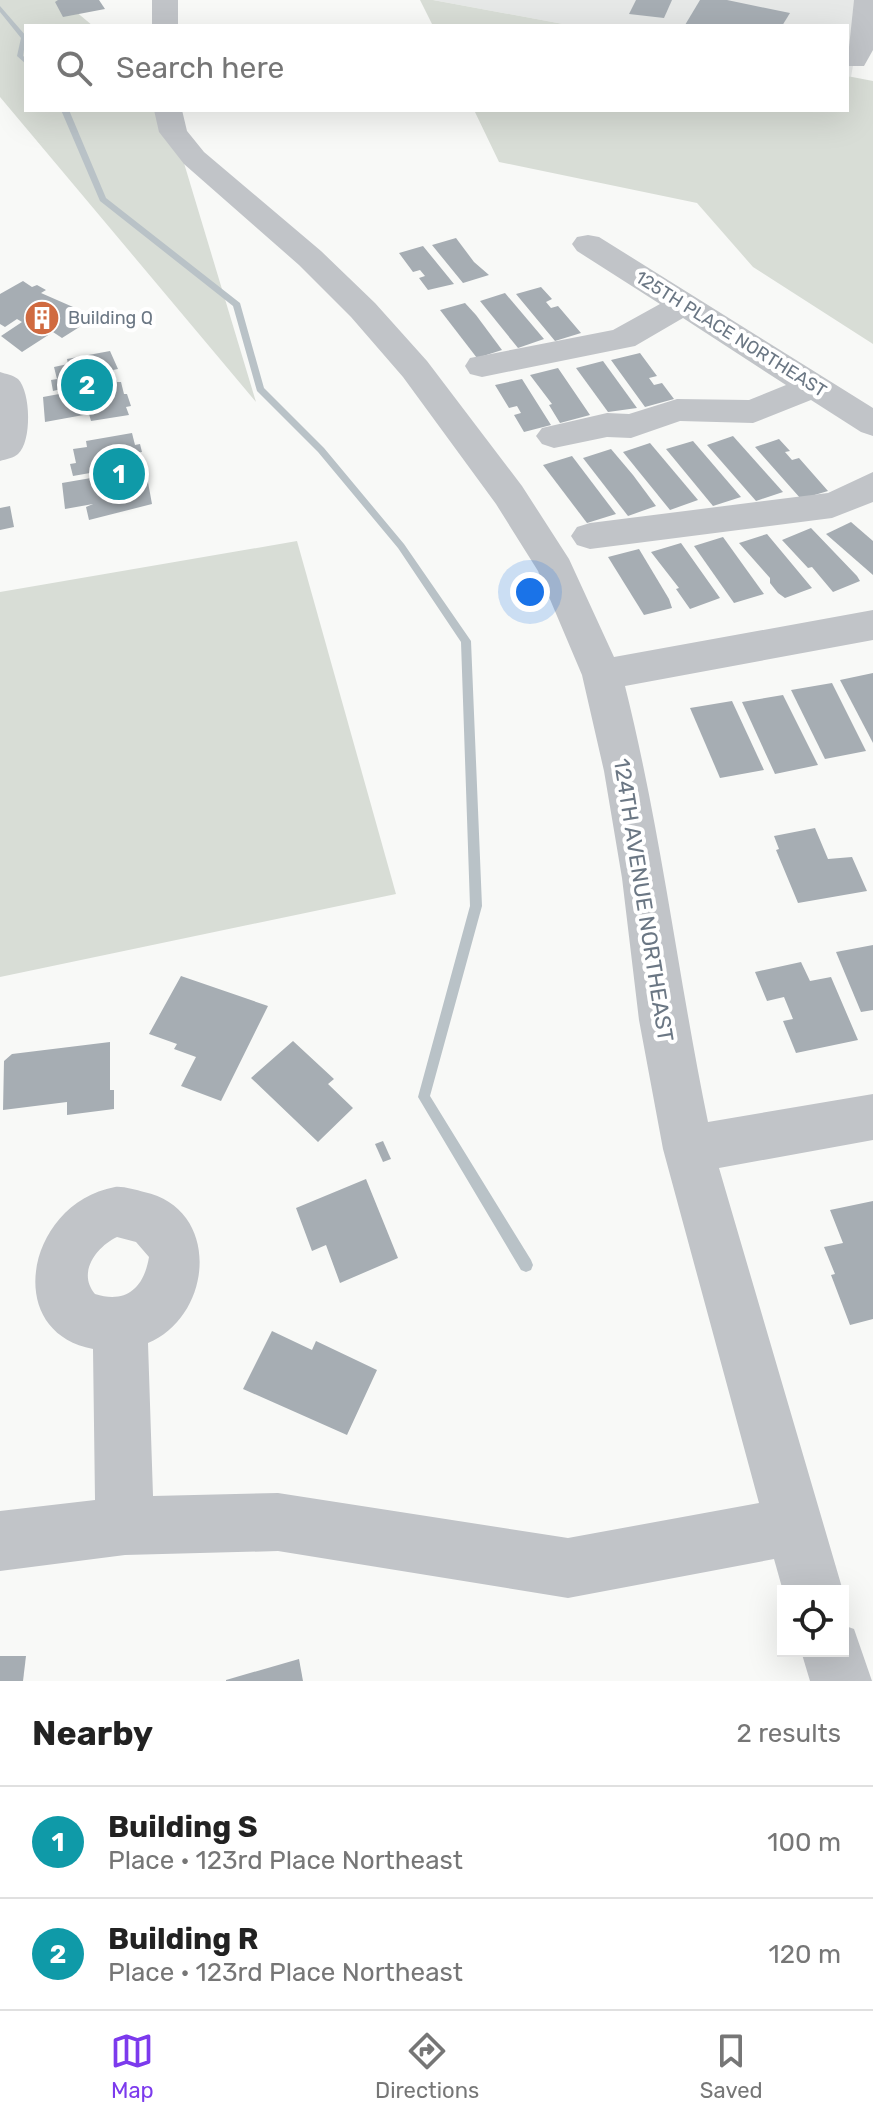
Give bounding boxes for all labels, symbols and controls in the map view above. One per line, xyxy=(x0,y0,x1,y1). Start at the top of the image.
search box xyxy=(24,24,849,112)
icon: search xyxy=(52,46,96,90)
text: Search here xyxy=(116,50,284,86)
street label: 125TH PLACE NORTHEAST xyxy=(631,266,831,402)
building icon: Building Q xyxy=(23,299,61,337)
place label: Building Q xyxy=(68,307,153,329)
pin: 2 xyxy=(61,355,113,415)
pin: 1 xyxy=(93,444,145,504)
your location xyxy=(510,572,550,612)
street label: 124TH AVENUE NORTHEAST xyxy=(608,757,679,1044)
map controls xyxy=(777,1585,849,1657)
button: locate xyxy=(777,1585,849,1657)
text: Nearby xyxy=(32,1713,153,1754)
text: 2 results xyxy=(737,1718,841,1749)
text: Building S xyxy=(108,1809,258,1845)
text: 1 xyxy=(52,1827,64,1858)
text: 100 m xyxy=(767,1827,841,1858)
text: Place · 123rd Place Northeast xyxy=(108,1845,463,1876)
text: Building R xyxy=(108,1921,258,1957)
text: 2 xyxy=(50,1939,66,1970)
text: 120 m xyxy=(769,1939,841,1970)
text: Place · 123rd Place Northeast xyxy=(108,1957,463,1988)
tab: Map xyxy=(110,2029,154,2104)
tab: Directions xyxy=(375,2029,479,2104)
tab: Saved xyxy=(700,2029,763,2104)

